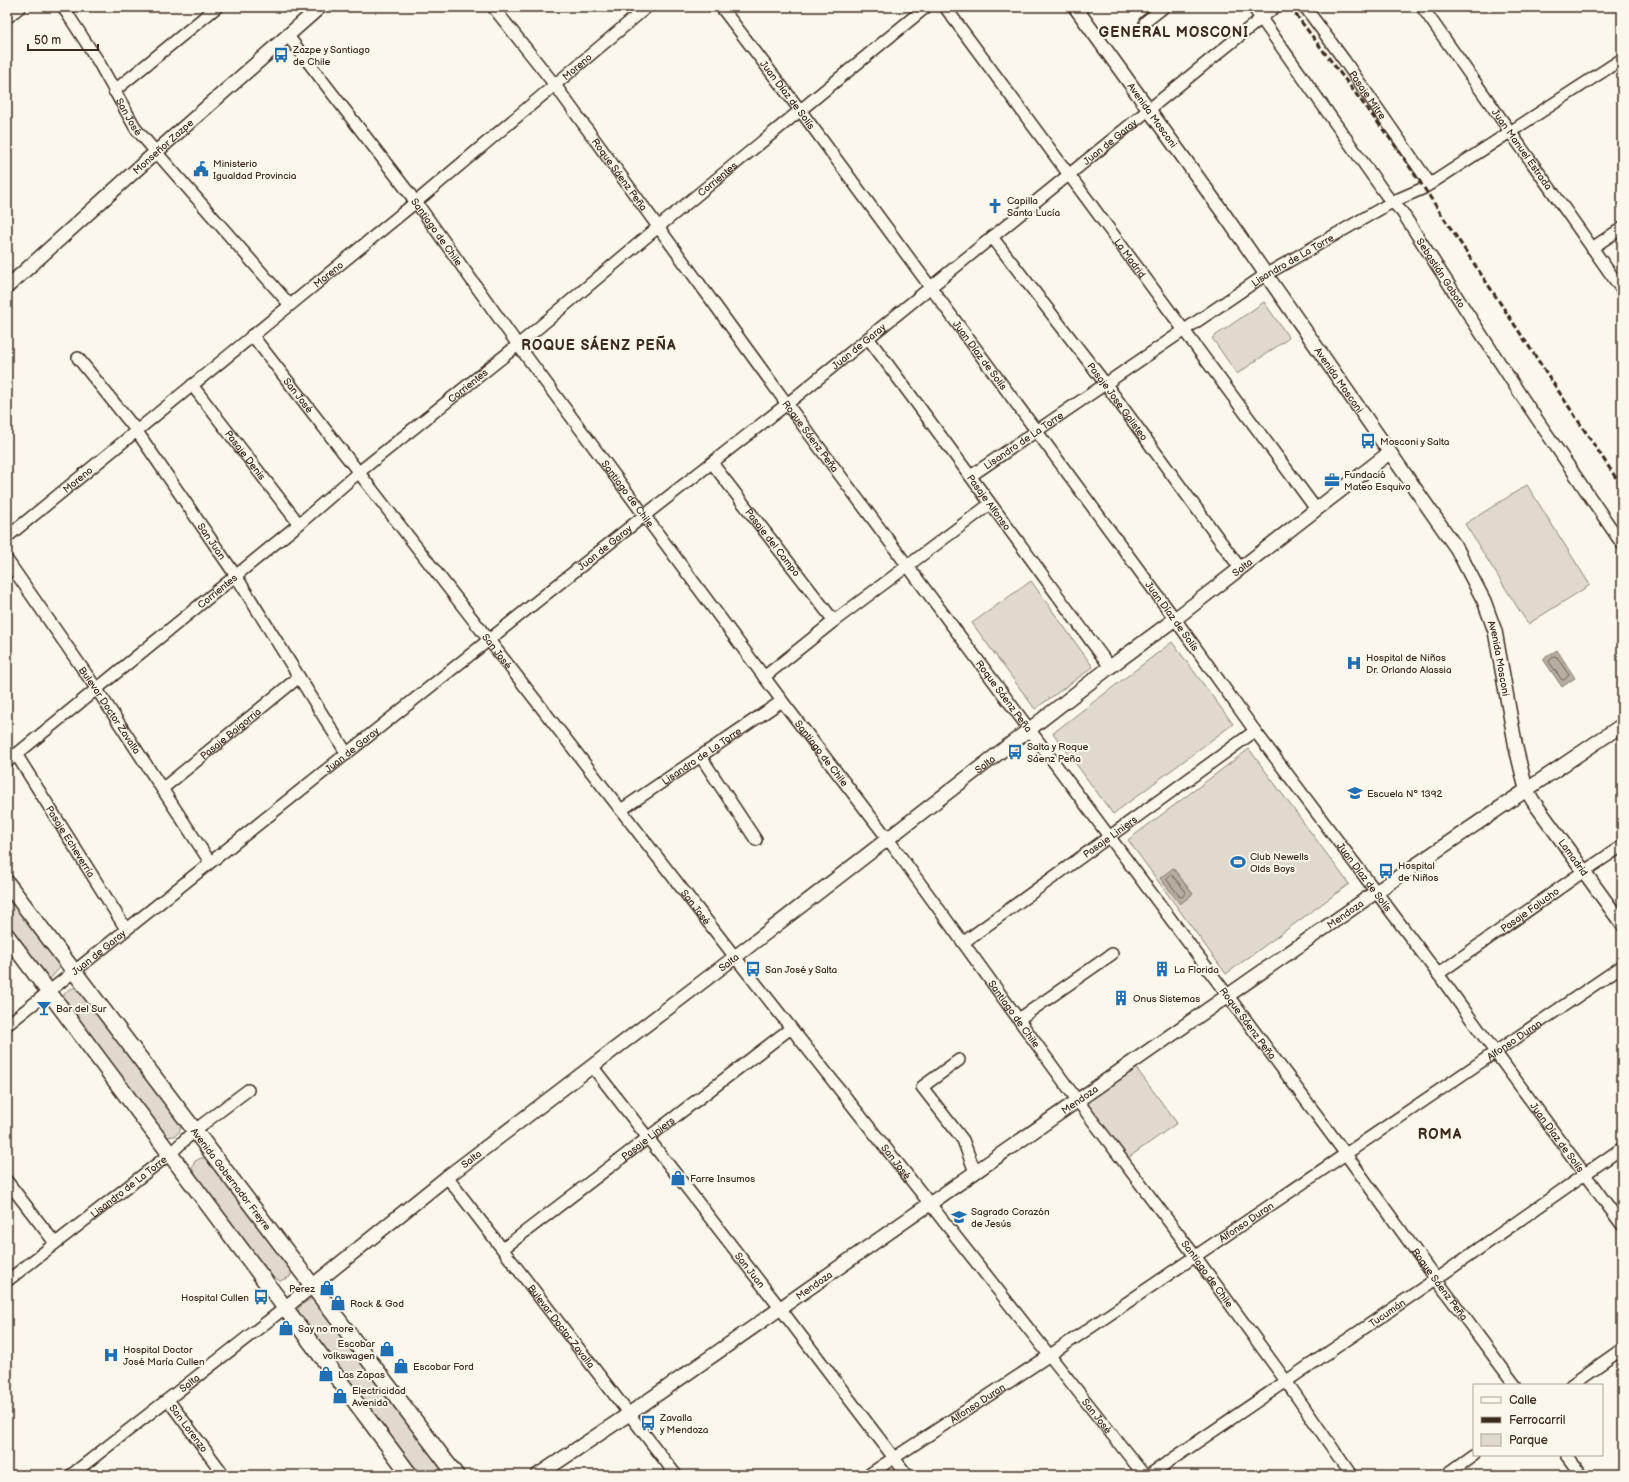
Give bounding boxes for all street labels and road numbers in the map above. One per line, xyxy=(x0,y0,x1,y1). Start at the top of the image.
street label: Moreno xyxy=(560,51,595,83)
street label: Juan Díaz de Solís xyxy=(757,58,817,132)
street label: Pasaje Mitre xyxy=(1346,69,1388,122)
street label: Avenida Mosconi xyxy=(1125,81,1179,150)
street label: San José xyxy=(113,96,144,138)
street label: Juan Manuel Estrada xyxy=(1489,107,1554,193)
street label: Monseñor Zazpe xyxy=(131,117,196,177)
street label: Juan de Garay xyxy=(1081,117,1140,168)
street label: Roque Sáenz Peña xyxy=(589,136,650,214)
street label: Corrientes xyxy=(695,160,740,199)
street label: Santiago de Chile xyxy=(408,196,465,268)
street label: Lisandro de La Torre xyxy=(1249,232,1336,290)
street label: Sebastián Gaboto xyxy=(1414,236,1468,311)
street label: La Madrid xyxy=(1111,237,1148,281)
street label: Moreno xyxy=(311,259,346,291)
street label: Juan Díaz de Solís xyxy=(950,318,1009,393)
street label: Juan de Garay xyxy=(830,321,889,372)
street label: Avenida Mosconi xyxy=(1312,345,1365,415)
street label: Pasaje Jose Galisteo xyxy=(1084,360,1150,443)
street label: Corrientes xyxy=(446,367,491,406)
street label: San José xyxy=(280,376,315,416)
street label: Roque Sáenz Peña xyxy=(779,398,841,475)
street label: Lisandro de La Torre xyxy=(982,410,1066,472)
street label: Pasaje Denis xyxy=(222,428,268,483)
street label: Santiago de Chile xyxy=(599,458,656,530)
street label: Moreno xyxy=(61,464,96,496)
street label: Pasaje Alfonso xyxy=(964,472,1013,533)
street label: Pasaje del Campo xyxy=(742,506,802,579)
street label: San Juan xyxy=(194,521,228,562)
street label: Juan de Garay xyxy=(576,523,635,573)
street label: Salta xyxy=(1230,556,1255,579)
street label: Corrientes xyxy=(195,572,240,611)
street label: Juan Díaz de Solís xyxy=(1142,579,1201,654)
street label: Avenida Mosconi xyxy=(1485,619,1512,697)
street label: San José xyxy=(479,632,514,672)
street label: Roque Sáenz Peña xyxy=(973,658,1034,735)
street label: Bulevar Doctor Zavalla xyxy=(76,665,143,757)
street label: Pasaje Baigorria xyxy=(198,706,264,762)
street label: Santiago de Chile xyxy=(792,718,850,789)
street label: Juan de Garay xyxy=(323,725,382,776)
street label: Lisandro de La Torre xyxy=(660,725,744,788)
street label: Salta xyxy=(973,753,998,776)
street label: Pasaje Echeverría xyxy=(43,804,97,880)
street label: Pasaje Liniers xyxy=(1081,814,1140,861)
street label: Lamadrid xyxy=(1556,837,1590,879)
street label: Juan Díaz de Solís xyxy=(1334,840,1394,914)
street label: Pasaje Falucho xyxy=(1498,885,1562,935)
street label: San José xyxy=(678,887,713,927)
street label: Mendoza xyxy=(1325,897,1366,931)
street label: Juan de Garay xyxy=(70,927,129,978)
street label: Salta xyxy=(716,951,742,974)
street label: Santiago de Chile xyxy=(985,978,1042,1050)
street label: Roque Sáenz Peña xyxy=(1217,985,1278,1062)
street label: Alfonso Duran xyxy=(1485,1017,1544,1063)
street label: Mendoza xyxy=(1059,1083,1101,1117)
street label: Juan Díaz de Solís xyxy=(1527,1101,1586,1175)
street label: Pasaje Liniers xyxy=(619,1114,677,1163)
street label: Avenida Gobernador Freyre xyxy=(188,1126,273,1233)
street label: San José xyxy=(878,1142,913,1182)
street label: Salta xyxy=(459,1148,484,1171)
street label: Lisandro de La Torre xyxy=(88,1154,170,1221)
street label: Alfonso Duran xyxy=(1217,1200,1276,1245)
street label: Santiago de Chile xyxy=(1178,1238,1235,1310)
street label: Roque Sáenz Peña xyxy=(1409,1246,1470,1323)
street label: San Juan xyxy=(732,1250,767,1291)
street label: Mendoza xyxy=(794,1269,835,1303)
street label: Bulevar Doctor Zavalla xyxy=(525,1282,597,1371)
street label: Tucumán xyxy=(1367,1297,1408,1330)
street label: Salta xyxy=(177,1372,203,1395)
street label: Alfonso Duran xyxy=(948,1381,1008,1426)
street label: San José xyxy=(1079,1396,1114,1436)
street label: San Lorenzo xyxy=(166,1402,210,1455)

